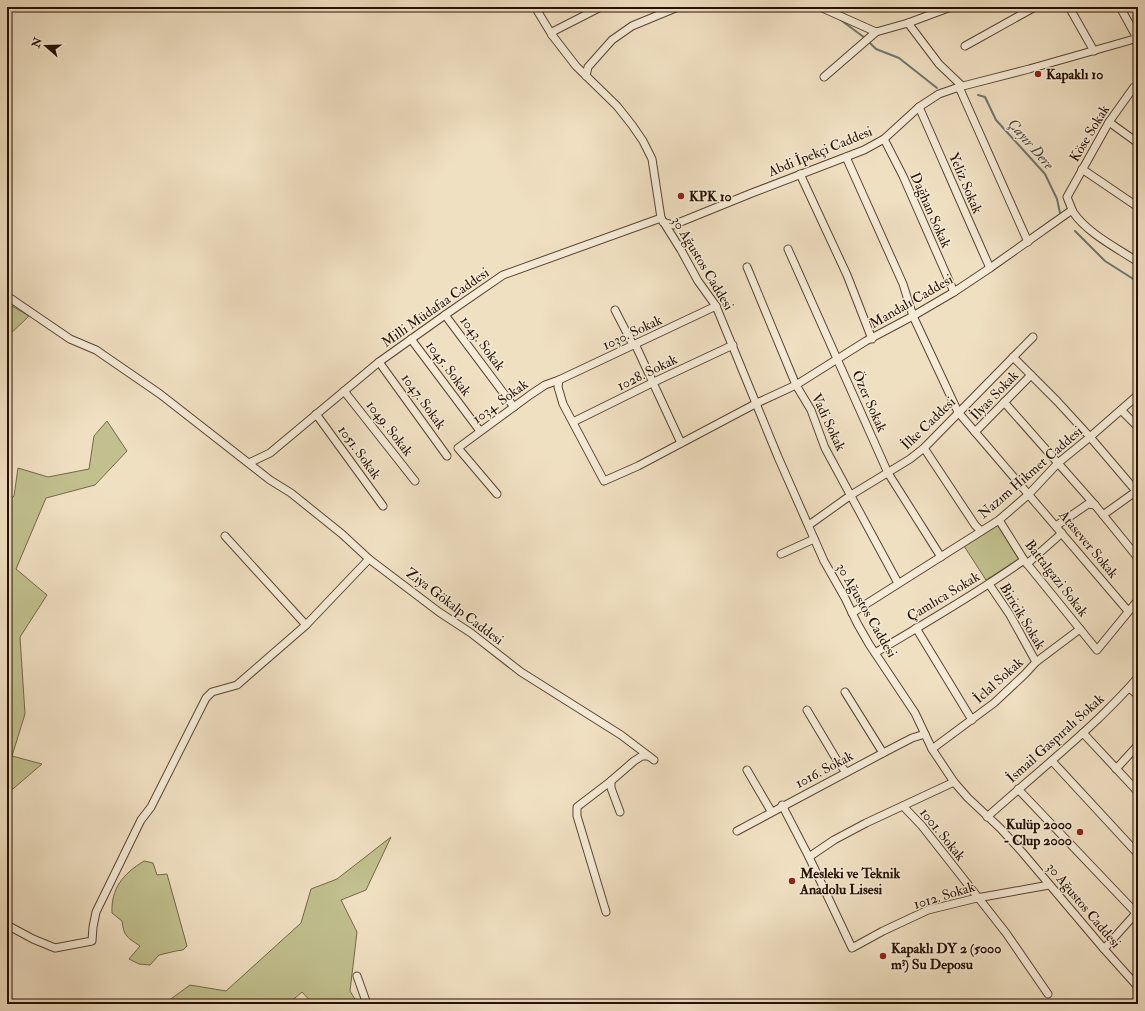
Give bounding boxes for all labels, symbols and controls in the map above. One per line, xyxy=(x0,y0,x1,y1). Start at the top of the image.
north arrow xyxy=(26,26,66,66)
text: N xyxy=(29,35,45,51)
place label: Kapaklı 10 xyxy=(1046,66,1103,84)
marker: Kapaklı 10 xyxy=(1033,69,1043,79)
street label: Köse Sokak xyxy=(1066,101,1113,165)
water label: Çayır Dere xyxy=(1003,115,1059,175)
street label: Abdi İpekçi Caddesi xyxy=(765,123,875,181)
street label: Yeliz Sokak xyxy=(945,150,986,217)
street label: Dağhan Sokak xyxy=(906,170,955,251)
place label: KPK 10 xyxy=(689,188,732,205)
marker: KPK 10 xyxy=(676,191,686,201)
street label: 30 Ağustos Caddesi xyxy=(668,213,737,313)
street label: Milli Müdafaa Caddesi xyxy=(378,264,493,351)
street label: Mandalı Caddesi xyxy=(867,271,956,332)
street label: 1030. Sokak xyxy=(600,311,665,354)
street label: 1043. Sokak xyxy=(457,313,509,374)
street label: 1045. Sokak xyxy=(422,337,475,399)
street label: 1028. Sokak xyxy=(614,350,680,394)
street label: İlyas Sokak xyxy=(967,367,1023,424)
street label: Özer Sokak xyxy=(848,368,891,435)
street label: 1047. Sokak xyxy=(398,370,450,433)
street label: 1034. Sokak xyxy=(469,375,532,427)
street label: Vadi Sokak xyxy=(808,391,849,454)
street label: İlke Caddesi xyxy=(898,393,959,453)
street label: 1049. Sokak xyxy=(363,397,417,460)
street label: 1051. Sokak xyxy=(334,422,385,483)
street label: Nazım Hikmet Caddesi xyxy=(975,422,1086,522)
street label: Atasever Sokak xyxy=(1055,506,1122,582)
street label: Battalgazi Sokak xyxy=(1021,536,1092,620)
street label: 30 Ağustos Caddesi xyxy=(833,560,901,661)
street label: Ziya Gökalp Caddesi xyxy=(402,564,507,650)
street label: Çamlıca Sokak xyxy=(904,568,983,625)
street label: Biricik Sokak xyxy=(996,580,1049,653)
street label: İclal Sokak xyxy=(970,654,1027,707)
street label: İsmail Gaspıralı Sokak xyxy=(1003,690,1108,787)
street label: 1016. Sokak xyxy=(792,747,856,792)
street label: 1001. Sokak xyxy=(916,804,969,865)
place label: Kulüp 2000 - Clup 2000 xyxy=(1003,816,1072,850)
marker: Kulüp 2000 - Clup 2000 xyxy=(1075,827,1085,837)
street label: 30 Ağustos Caddesi xyxy=(1043,859,1124,952)
place label: Mesleki ve Teknik Anadolu Lisesi xyxy=(799,865,900,898)
marker: Mesleki ve Teknik Anadolu Lisesi xyxy=(787,876,797,886)
street label: 1012. Sokak xyxy=(911,878,977,913)
place label: Kapaklı DY 2 (5000 m³) Su Deposu xyxy=(891,940,1001,974)
marker: Kapaklı DY 2 (5000 m³) Su Deposu xyxy=(878,951,888,961)

